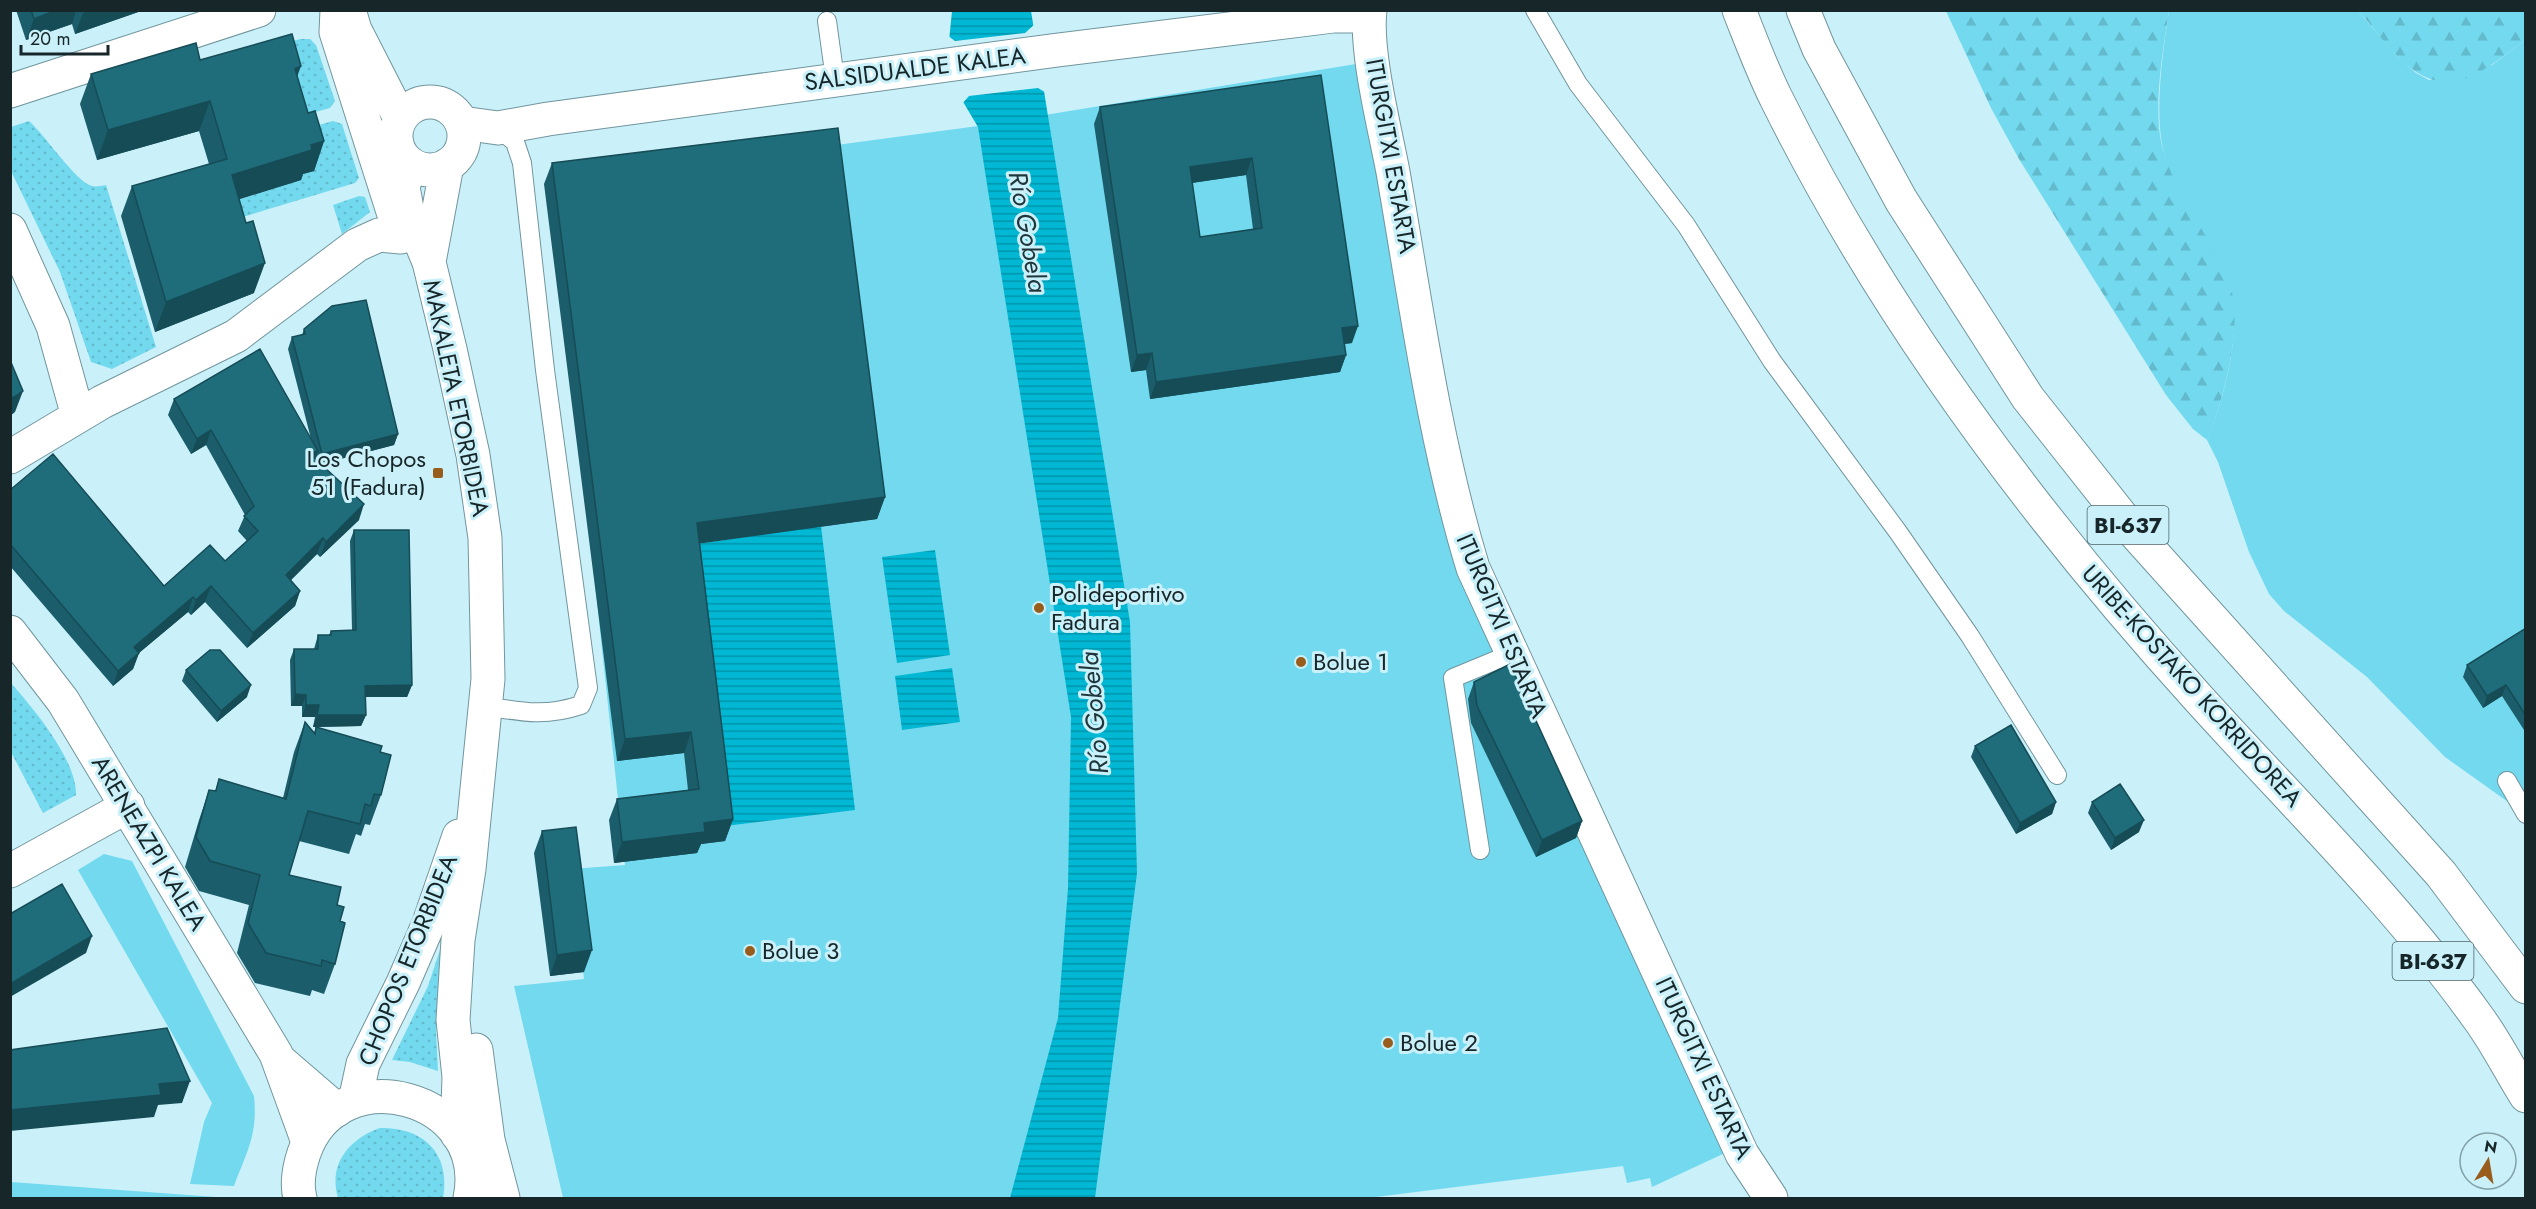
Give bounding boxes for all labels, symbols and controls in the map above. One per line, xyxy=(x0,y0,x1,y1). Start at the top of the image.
scale bar xyxy=(21,18,108,56)
text: 20 m xyxy=(30,26,70,52)
street label: SALSIDUALDE KALEA xyxy=(802,38,1028,99)
street label: ITURGITXI ESTARTA xyxy=(1357,56,1426,256)
water label: Río Gobela xyxy=(999,168,1058,297)
street label: MAKALETA ETORBIDEA xyxy=(414,277,499,519)
place label: Los Chopos 51 (Fadura) xyxy=(307,441,426,504)
marker: Los Chopos 51 (Fadura) xyxy=(431,466,445,480)
road number: BI-637 xyxy=(2088,506,2168,544)
street label: ITURGITXI ESTARTA xyxy=(1448,528,1557,724)
street label: URIBE-KOSTAKO KORRIDOREA xyxy=(2074,557,2311,815)
place label: Polideportivo Fadura xyxy=(1051,576,1185,639)
marker: Polideportivo Fadura xyxy=(1032,601,1046,615)
place label: Bolue 1 xyxy=(1313,644,1388,679)
water label: Río Gobela xyxy=(1070,649,1118,776)
marker: Bolue 1 xyxy=(1294,655,1308,669)
street label: ARENEAZPI KALEA xyxy=(83,749,216,937)
street label: CHOPOS ETORBIDEA xyxy=(349,849,466,1071)
place label: Bolue 3 xyxy=(762,933,839,968)
road number: BI-637 xyxy=(2392,942,2474,980)
marker: Bolue 3 xyxy=(743,944,757,958)
street label: ITURGITXI ESTARTA xyxy=(1647,971,1762,1165)
place label: Bolue 2 xyxy=(1400,1025,1478,1060)
marker: Bolue 2 xyxy=(1381,1036,1395,1050)
north arrow xyxy=(2458,1131,2518,1191)
text: N xyxy=(2482,1134,2499,1159)

